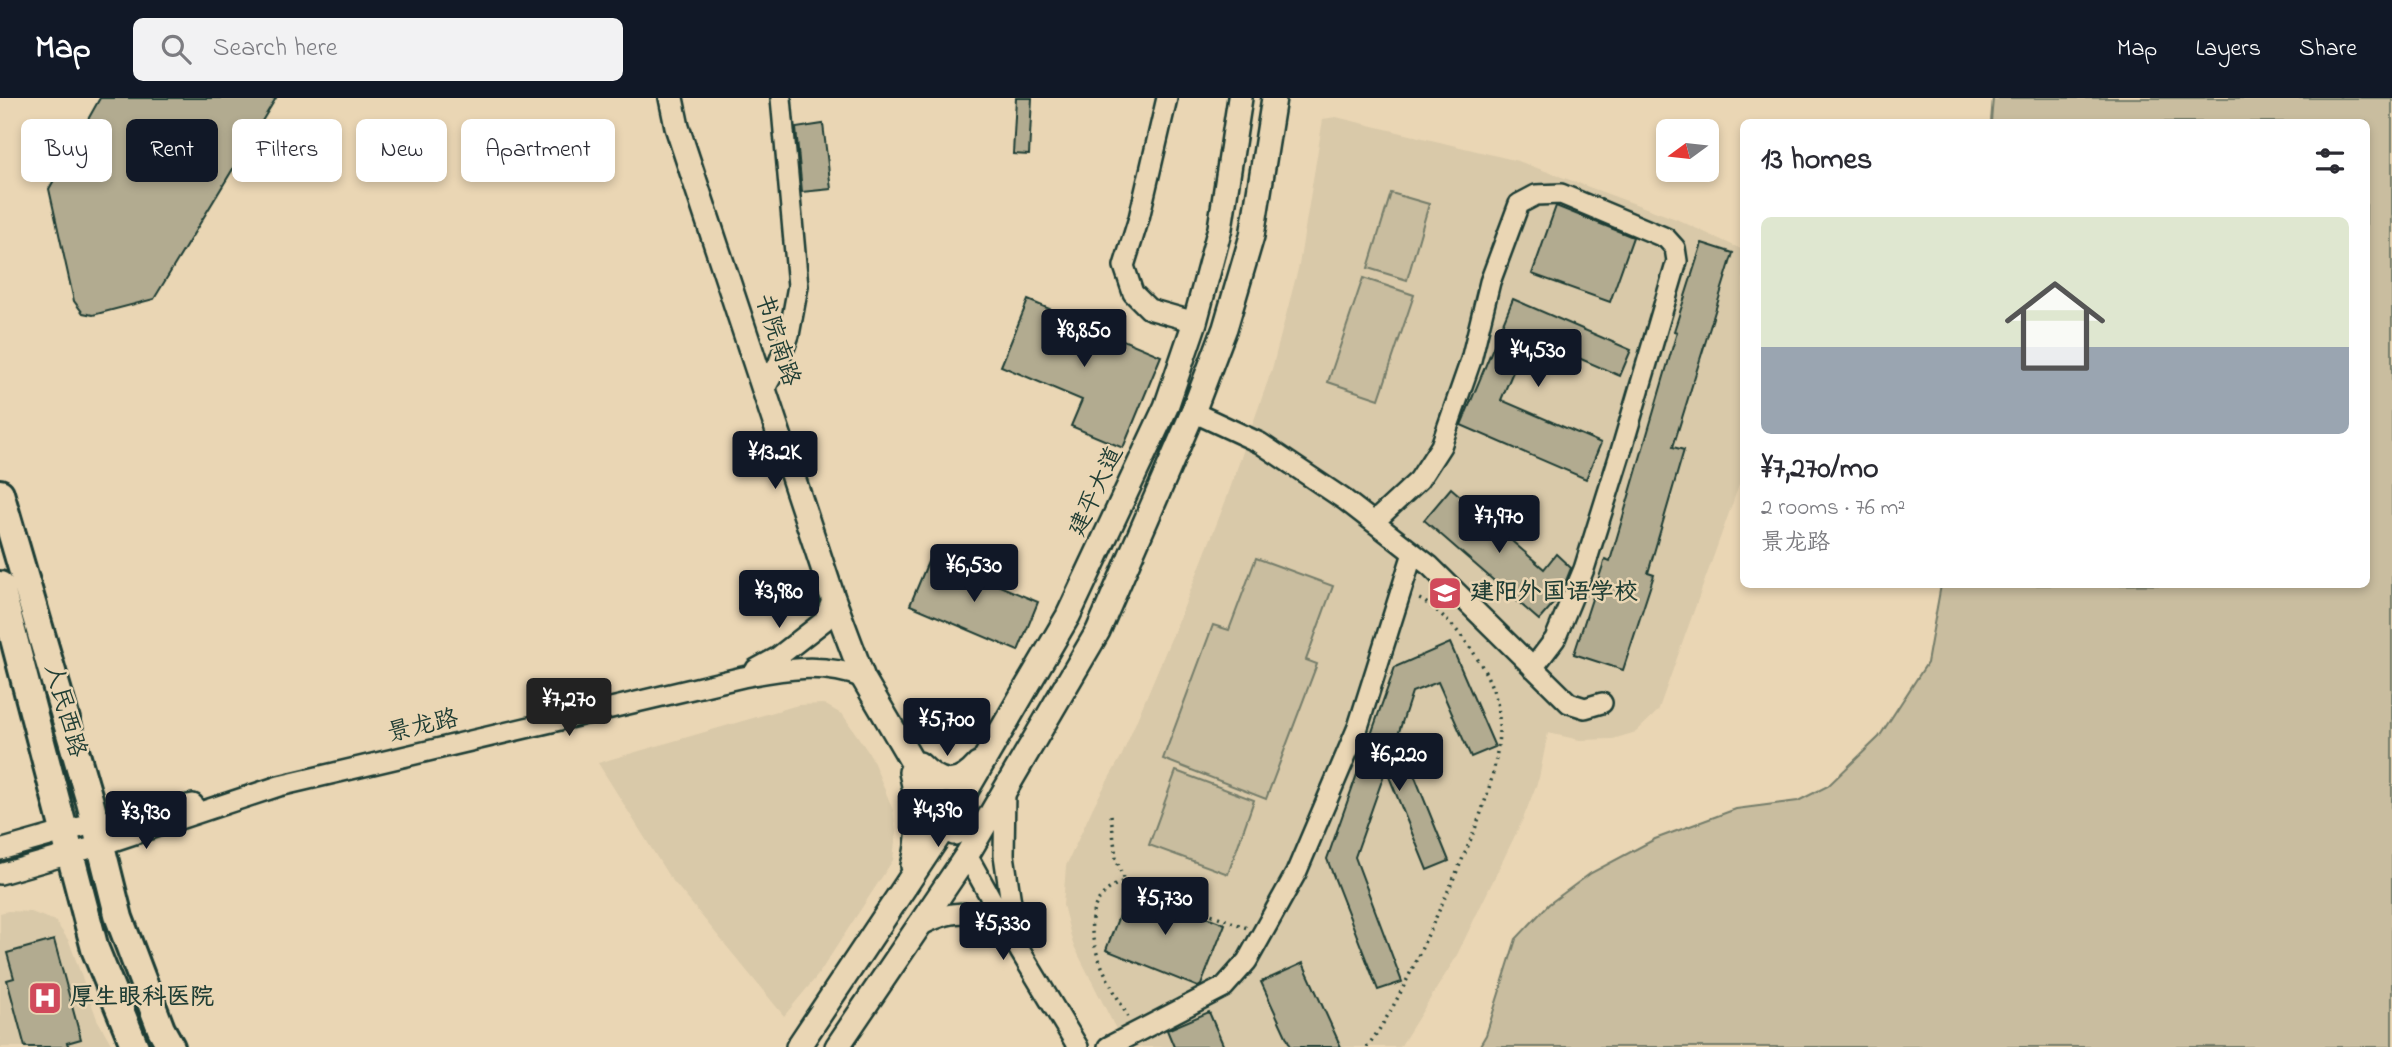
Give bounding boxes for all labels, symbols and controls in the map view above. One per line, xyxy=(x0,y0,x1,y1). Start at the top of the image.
search box xyxy=(133,18,623,81)
text: Map xyxy=(35,25,91,73)
icon: search xyxy=(157,30,195,68)
text: Search here xyxy=(213,30,337,68)
text: Map xyxy=(2117,32,2157,67)
text: Layers xyxy=(2195,32,2261,67)
text: Share xyxy=(2299,32,2357,67)
chip: Buy xyxy=(21,119,112,182)
chip: Rent xyxy=(126,119,218,182)
chip: Filters xyxy=(232,119,342,182)
chip: New xyxy=(356,119,447,182)
chip: Apartment xyxy=(461,119,615,182)
north arrow xyxy=(1656,119,1718,182)
map controls xyxy=(1656,119,1719,182)
text: 13 homes xyxy=(1761,139,1872,183)
icon: filters xyxy=(2311,142,2349,180)
icon: home xyxy=(1992,263,2118,389)
street label: 书院南路 xyxy=(745,289,807,391)
pin: ¥8,850 xyxy=(1027,310,1141,369)
text: ¥8,850 xyxy=(1057,315,1111,348)
pin: ¥4,530 xyxy=(1481,330,1595,389)
text: ¥4,530 xyxy=(1511,335,1566,368)
pin: ¥13.2K xyxy=(718,432,832,491)
text: ¥13.2K xyxy=(748,437,802,470)
street label: 建平大道 xyxy=(1061,441,1133,543)
text: ¥7,270/mo xyxy=(1761,448,1879,492)
text: 2 rooms · 76 m² xyxy=(1761,492,1905,525)
pin: ¥7,970 xyxy=(1442,496,1556,555)
text: ¥7,970 xyxy=(1475,501,1523,534)
text: 景龙路 xyxy=(1761,527,1830,560)
pin: ¥6,530 xyxy=(917,545,1031,604)
text: ¥6,530 xyxy=(946,550,1002,583)
pin: ¥3,980 xyxy=(722,570,836,630)
school or university icon: 建阳外国语学校 xyxy=(1426,574,1464,612)
text: ¥3,980 xyxy=(755,576,803,609)
place label: 建阳外国语学校 xyxy=(1470,576,1638,611)
street label: 人民西路 xyxy=(34,660,94,762)
pin: ¥7,270 xyxy=(512,678,626,738)
text: ¥7,270 xyxy=(542,684,596,717)
pin: ¥5,700 xyxy=(890,698,1004,758)
street label: 景龙路 xyxy=(384,702,462,752)
text: ¥5,700 xyxy=(919,704,975,737)
pin: ¥6,220 xyxy=(1342,734,1456,793)
text: ¥6,220 xyxy=(1371,739,1427,772)
pin: ¥4,390 xyxy=(881,790,995,849)
pin: ¥3,930 xyxy=(89,792,203,851)
text: ¥4,390 xyxy=(914,795,962,828)
text: ¥3,930 xyxy=(122,797,170,830)
pin: ¥5,730 xyxy=(1108,878,1222,937)
text: ¥5,730 xyxy=(1138,883,1193,916)
pin: ¥5,330 xyxy=(946,902,1060,962)
text: ¥5,330 xyxy=(975,908,1031,941)
hospital icon: 厚生眼科医院 xyxy=(26,979,64,1017)
place label: 厚生眼科医院 xyxy=(70,981,214,1016)

